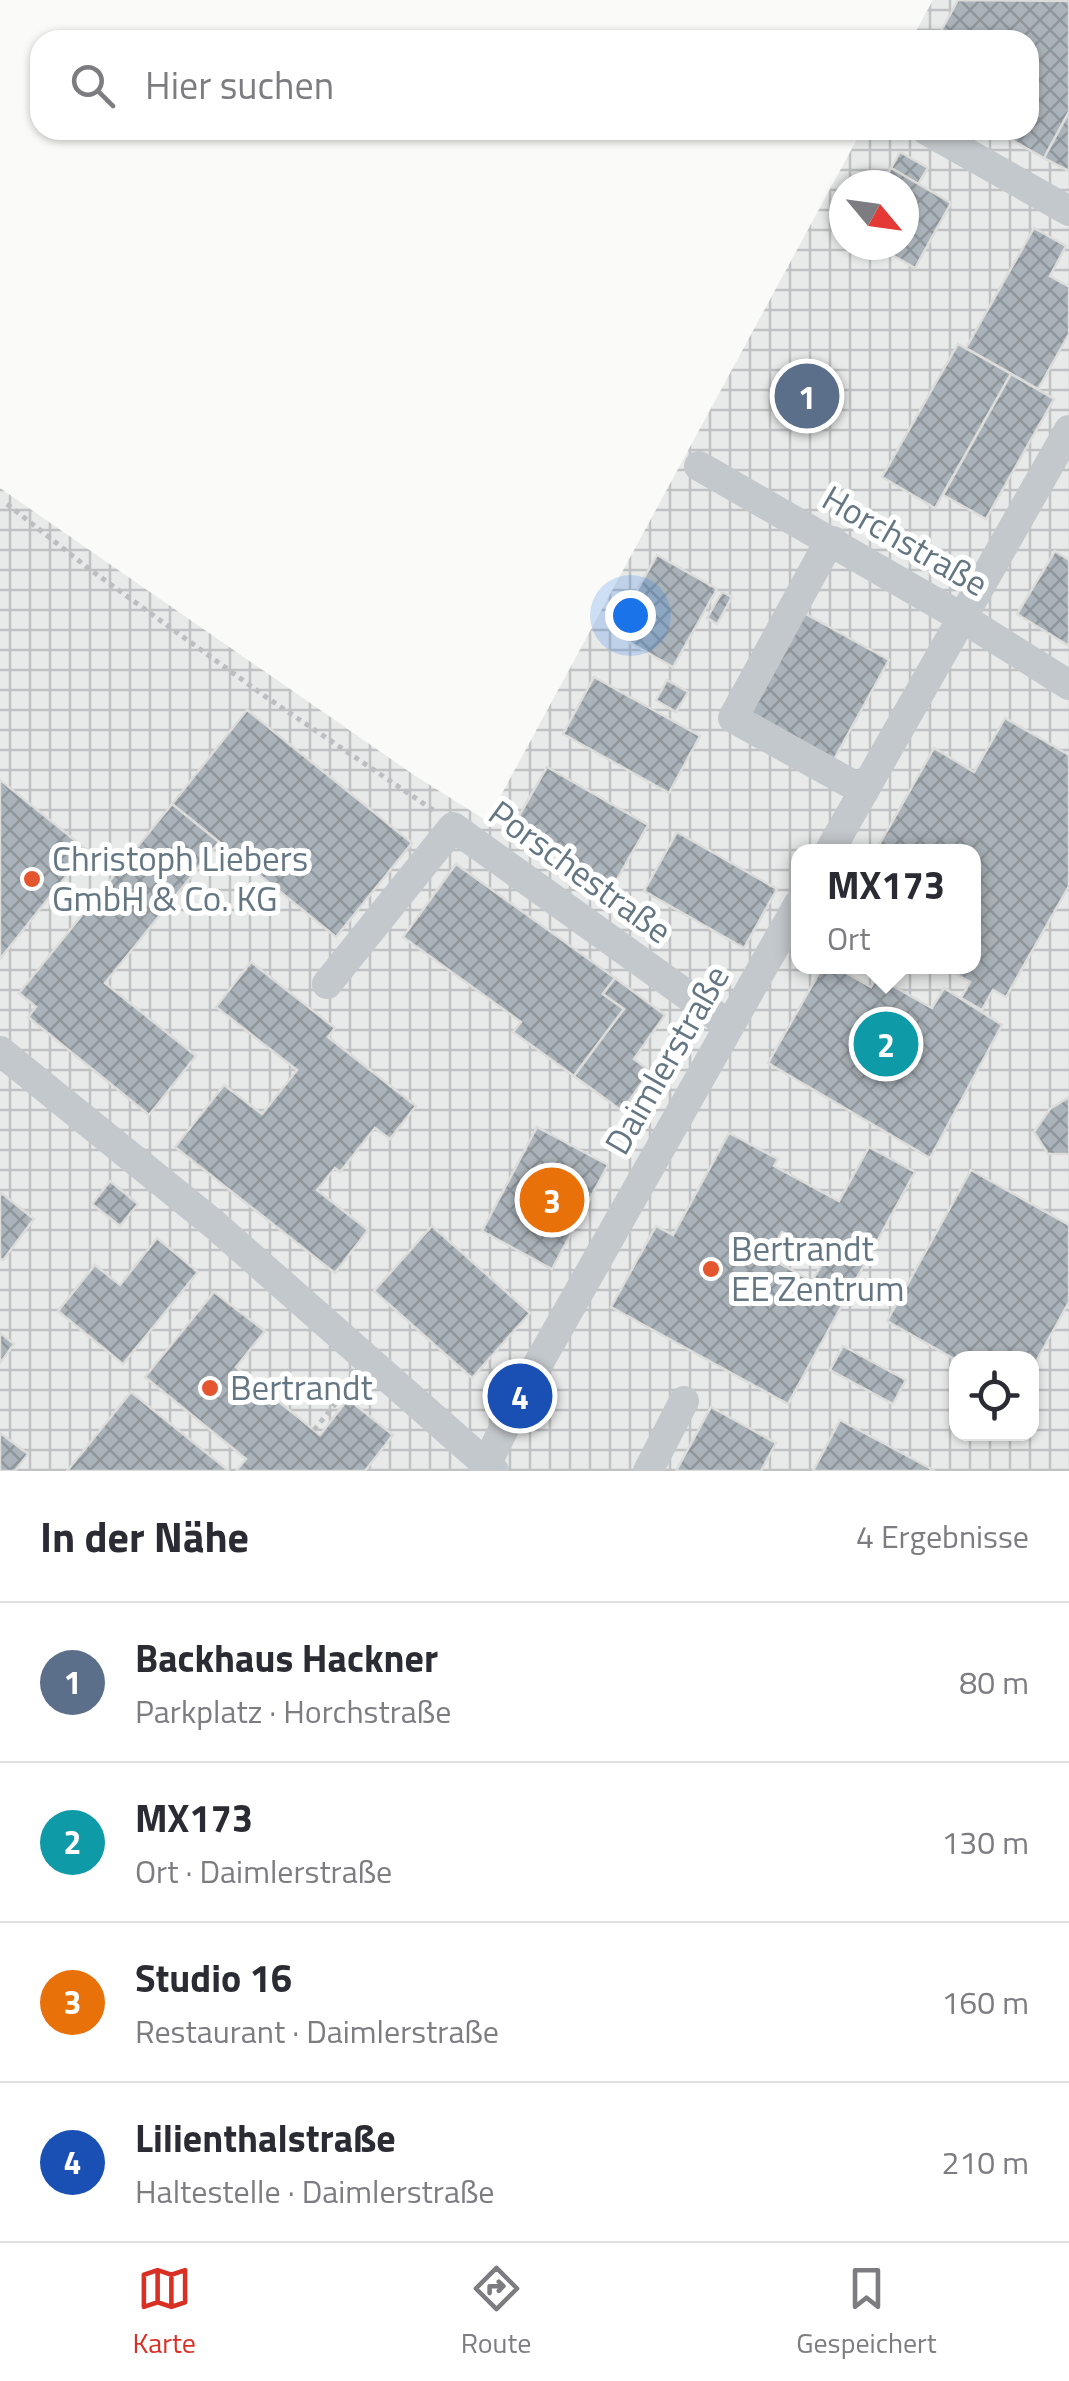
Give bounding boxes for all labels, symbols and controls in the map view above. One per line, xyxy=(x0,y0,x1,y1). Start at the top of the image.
search box xyxy=(30,30,1039,140)
text: Hier suchen xyxy=(145,56,334,114)
icon: search xyxy=(65,58,120,113)
north arrow xyxy=(829,170,919,260)
pin: 1 xyxy=(774,358,840,434)
street label: Horchstraße xyxy=(812,471,999,609)
your location xyxy=(605,590,656,641)
street label: Porschestraße xyxy=(478,786,684,956)
place label: Christoph Liebers GmbH & Co. KG xyxy=(52,831,308,925)
popup xyxy=(791,844,981,974)
text: MX173 xyxy=(827,856,945,914)
marker: Christoph Liebers GmbH & Co. KG xyxy=(21,868,43,890)
text: Ort xyxy=(827,914,870,962)
street label: Daimlerstraße xyxy=(590,955,742,1164)
pin: 2 xyxy=(854,1006,918,1082)
pin: 3 xyxy=(520,1162,584,1238)
place label: Bertrandt EE Zentrum xyxy=(731,1221,904,1315)
marker: Bertrandt EE Zentrum xyxy=(700,1258,722,1280)
map controls xyxy=(949,1351,1039,1441)
button: locate xyxy=(949,1351,1039,1441)
pin: 4 xyxy=(488,1358,552,1434)
place label: Bertrandt xyxy=(230,1360,373,1414)
marker: Bertrandt xyxy=(199,1377,221,1399)
text: In der Nähe xyxy=(40,1504,249,1568)
text: 4 Ergebnisse xyxy=(856,1512,1029,1560)
text: Backhaus Hackner xyxy=(135,1629,438,1687)
text: 1 xyxy=(64,1658,81,1706)
text: 80 m xyxy=(959,1658,1029,1706)
text: Parkplatz · Horchstraße xyxy=(135,1687,451,1735)
text: MX173 xyxy=(135,1789,253,1847)
text: 2 xyxy=(64,1818,81,1866)
text: 130 m xyxy=(941,1818,1029,1866)
text: Ort · Daimlerstraße xyxy=(135,1847,392,1895)
text: Studio 16 xyxy=(135,1949,292,2007)
text: 3 xyxy=(64,1978,81,2026)
text: 160 m xyxy=(941,1978,1029,2026)
text: Restaurant · Daimlerstraße xyxy=(135,2007,499,2055)
text: Lilienthalstraße xyxy=(135,2109,396,2167)
text: 4 xyxy=(64,2138,81,2186)
text: 210 m xyxy=(941,2138,1029,2186)
text: Haltestelle · Daimlerstraße xyxy=(135,2167,494,2215)
tab: Karte xyxy=(132,2261,196,2364)
tab: Route xyxy=(461,2261,531,2364)
tab: Gespeichert xyxy=(796,2261,937,2364)

